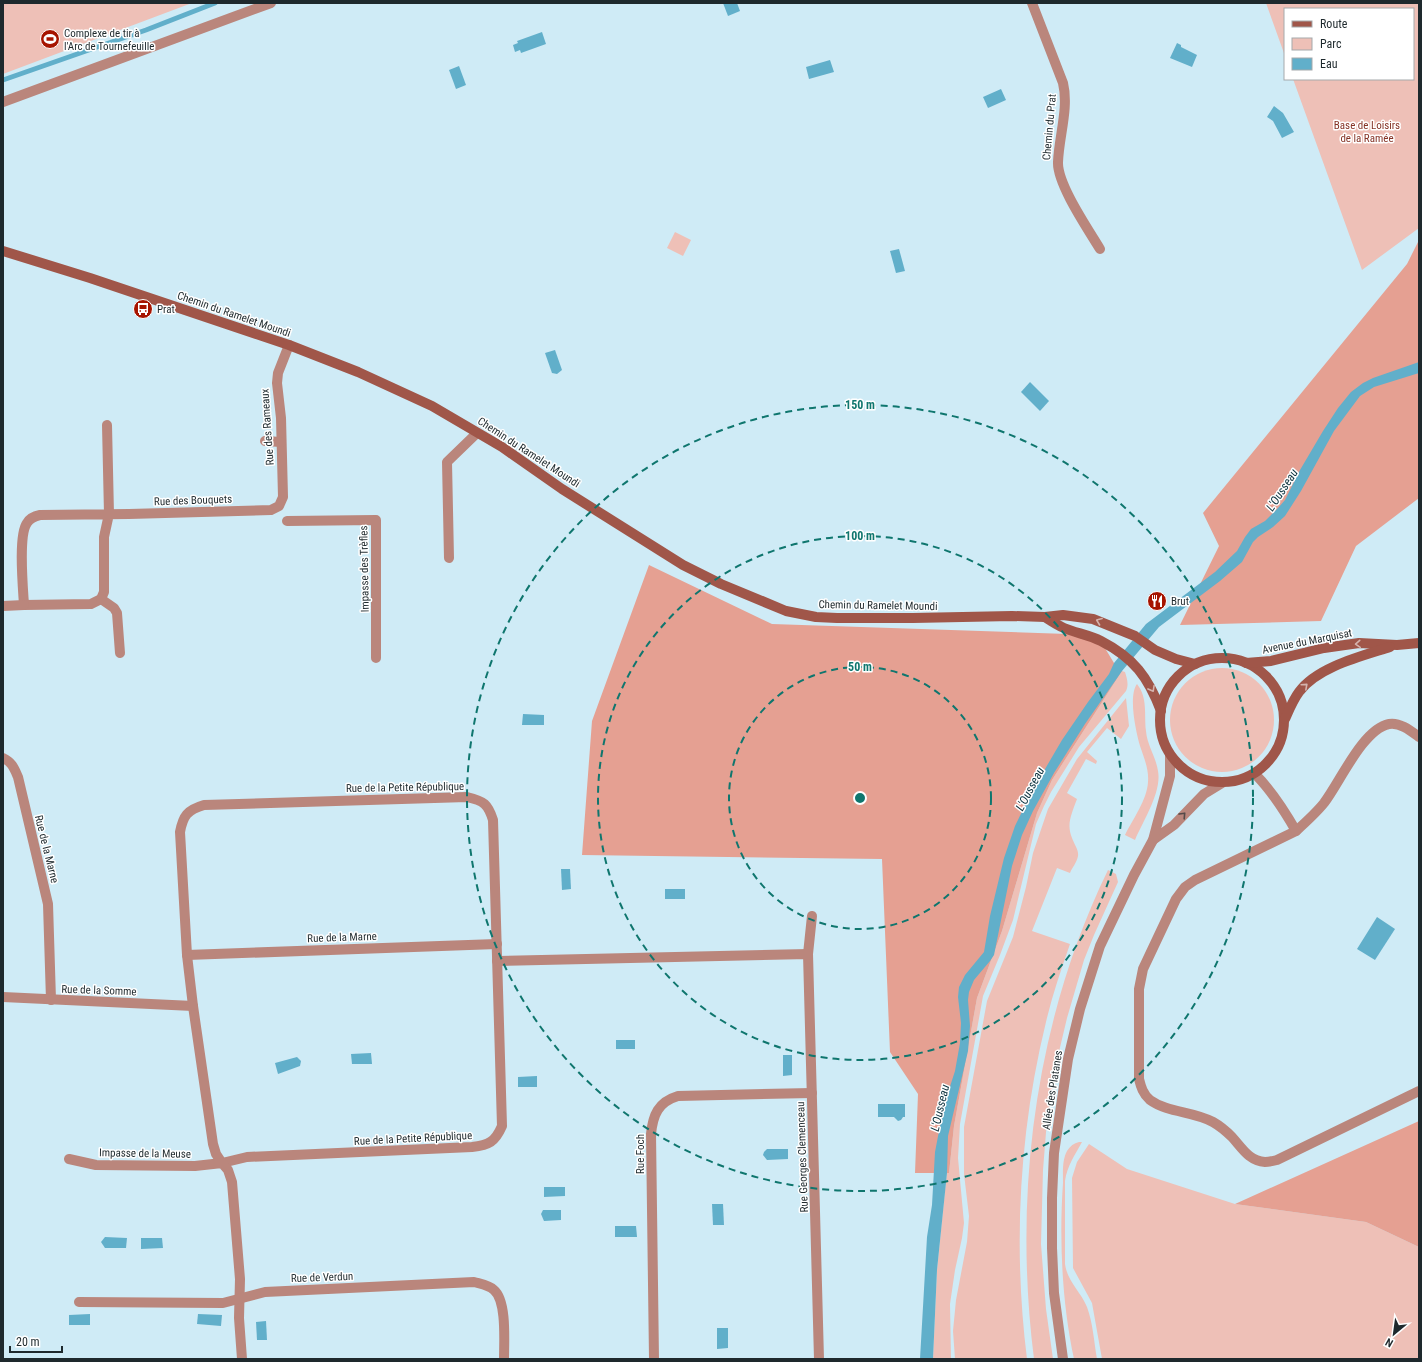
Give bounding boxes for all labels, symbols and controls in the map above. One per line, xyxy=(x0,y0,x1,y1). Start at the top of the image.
legend xyxy=(1284,8,1414,80)
text: Route xyxy=(1320,17,1348,31)
place label: Complexe de tir à l'Arc de Tournefeuille xyxy=(64,27,154,53)
sports icon: Complexe de tir à l'Arc de Tournefeuille xyxy=(39,28,61,50)
text: Parc xyxy=(1320,37,1342,51)
text: Eau xyxy=(1320,57,1338,71)
street label: Chemin du Prat xyxy=(1040,93,1059,161)
park label: Base de Loisirs de la Ramée xyxy=(1334,119,1400,145)
street label: Chemin du Ramelet Moundi xyxy=(175,289,292,340)
bus stop icon: Prat xyxy=(132,298,154,320)
place label: Prat xyxy=(157,303,175,316)
street label: Rue des Rameaux xyxy=(258,388,277,466)
text: 150 m xyxy=(845,398,875,412)
street label: Chemin du Ramelet Moundi xyxy=(475,415,582,490)
water label: L'Ousseau xyxy=(1263,466,1301,514)
street label: Rue des Bouquets xyxy=(154,493,232,508)
street label: Impasse des Trèfles xyxy=(357,525,372,613)
text: 100 m xyxy=(845,529,875,543)
restaurant icon: Brut xyxy=(1146,590,1168,612)
place label: Brut xyxy=(1171,595,1189,608)
street label: Chemin du Ramelet Moundi xyxy=(818,598,938,613)
one-way arrow xyxy=(1095,618,1102,626)
street label: Avenue du Marquisat xyxy=(1261,626,1353,657)
one-way arrow xyxy=(1355,639,1361,648)
text: 50 m xyxy=(848,660,872,674)
one-way arrow xyxy=(1300,684,1308,691)
one-way arrow xyxy=(1147,685,1154,692)
water label: L'Ousseau xyxy=(1013,764,1047,813)
street label: Rue de la Petite République xyxy=(346,780,464,795)
centre of rings xyxy=(853,791,867,805)
one-way arrow xyxy=(1178,813,1185,820)
street label: Rue de la Marne xyxy=(32,814,61,885)
street label: Rue de la Marne xyxy=(307,930,377,945)
street label: Rue de la Somme xyxy=(61,983,137,998)
street label: Allée des Platanes xyxy=(1040,1049,1065,1131)
water label: L'Ousseau xyxy=(928,1083,952,1133)
street label: Rue Georges Clemenceau xyxy=(794,1101,811,1213)
street label: Rue de la Petite République xyxy=(354,1129,472,1148)
street label: Rue Foch xyxy=(634,1134,647,1174)
street label: Impasse de la Meuse xyxy=(99,1146,191,1161)
street label: Rue de Verdun xyxy=(291,1270,353,1285)
north arrow xyxy=(1374,1314,1414,1354)
scale bar xyxy=(10,1328,62,1354)
text: 20 m xyxy=(16,1335,40,1349)
text: N xyxy=(1383,1335,1395,1350)

